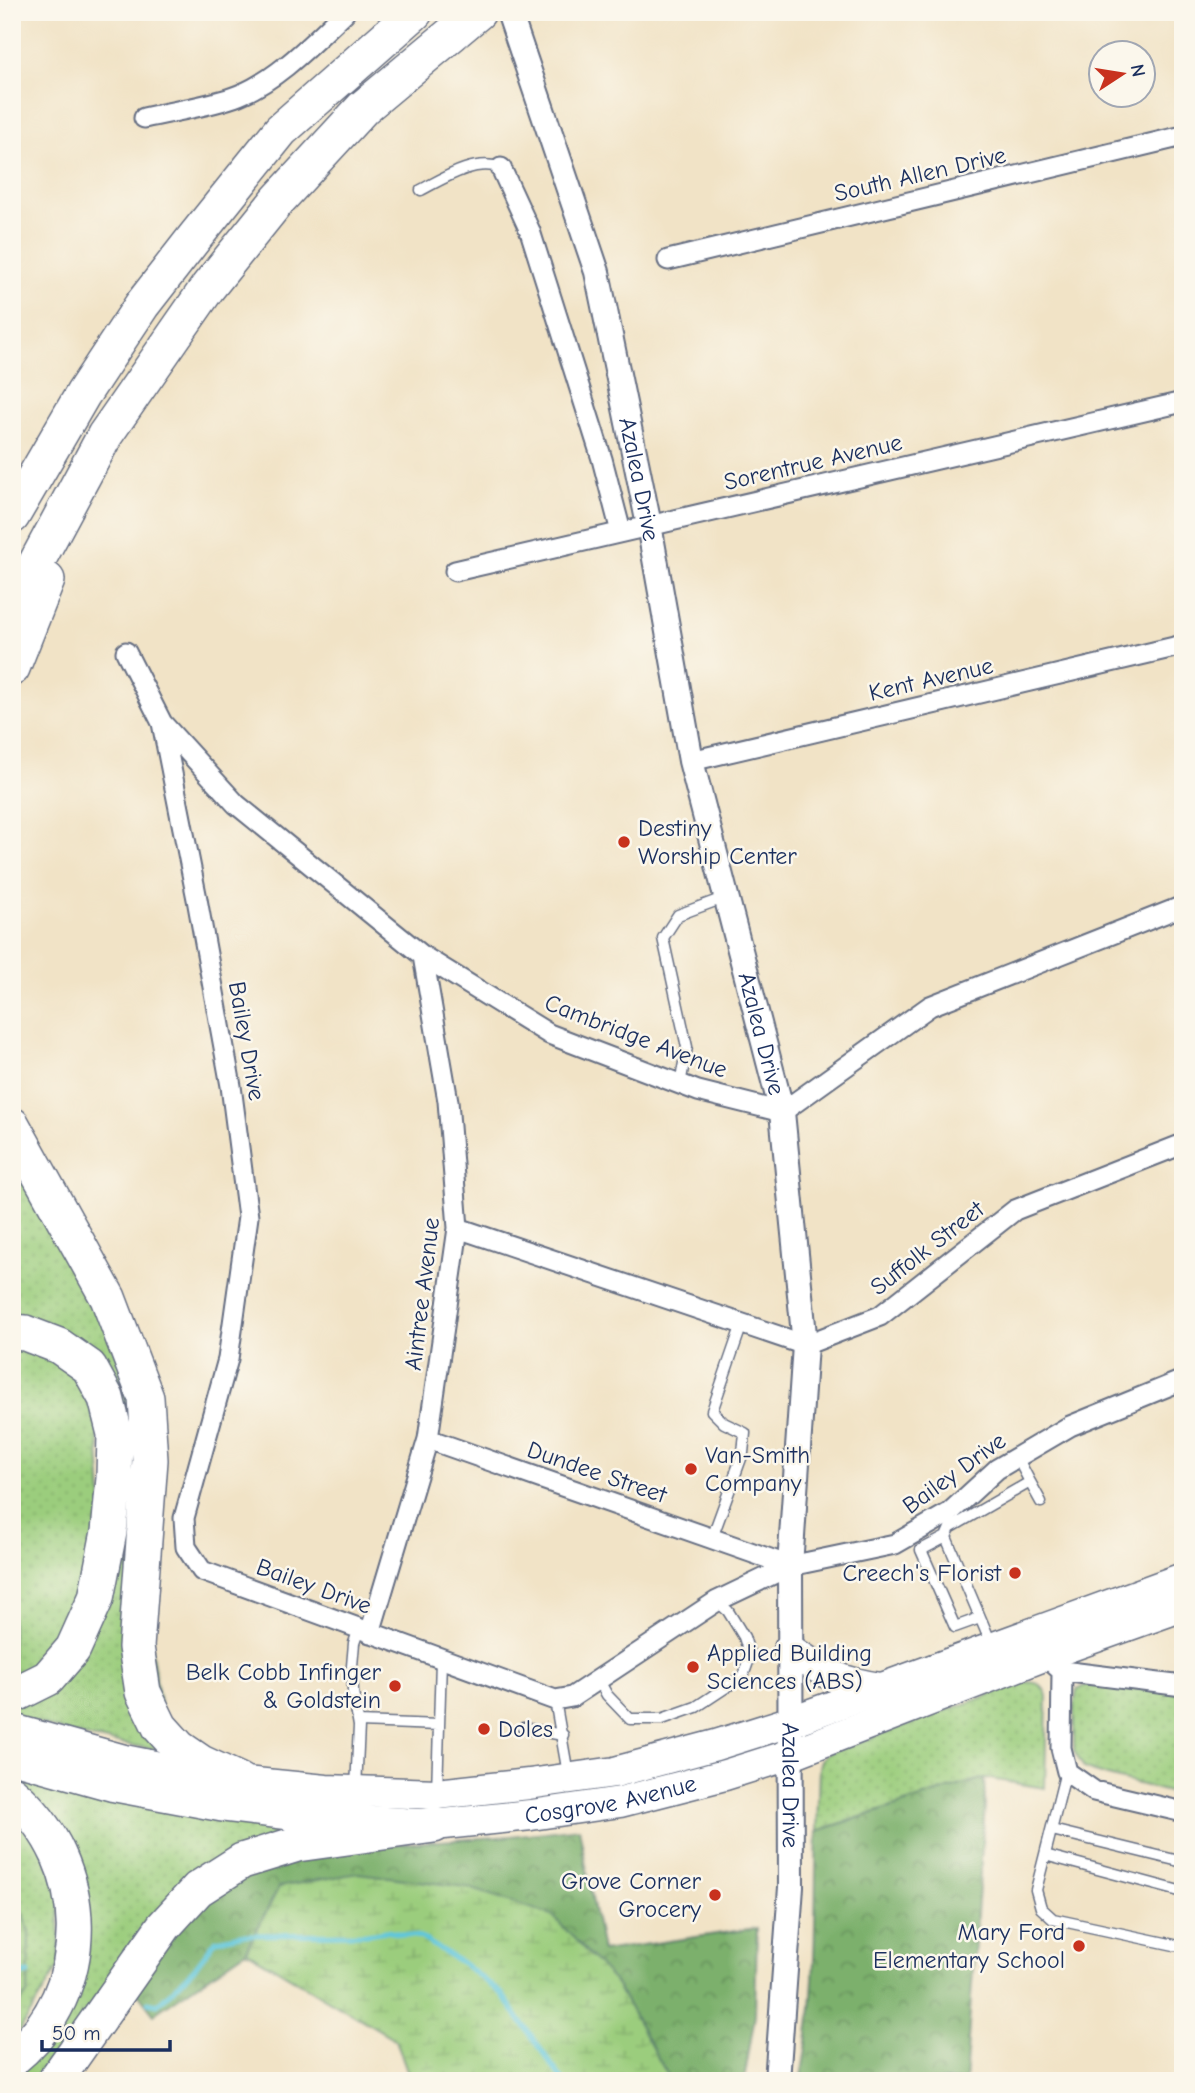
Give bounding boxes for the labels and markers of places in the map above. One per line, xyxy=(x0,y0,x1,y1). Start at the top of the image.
place label: Destiny Worship Center xyxy=(638,814,797,870)
marker: Destiny Worship Center xyxy=(616,834,632,850)
place label: Van-Smith Company xyxy=(705,1441,810,1497)
marker: Van-Smith Company xyxy=(683,1461,699,1477)
place label: Creech's Florist xyxy=(842,1559,1002,1587)
marker: Creech's Florist xyxy=(1007,1565,1023,1581)
place label: Applied Building Sciences (ABS) xyxy=(707,1639,872,1695)
place label: Belk Cobb Infinger & Goldstein xyxy=(186,1658,381,1714)
marker: Applied Building Sciences (ABS) xyxy=(685,1659,701,1675)
marker: Belk Cobb Infinger & Goldstein xyxy=(387,1678,403,1694)
place label: Doles xyxy=(498,1715,553,1743)
marker: Doles xyxy=(476,1721,492,1737)
place label: Grove Corner Grocery xyxy=(561,1867,701,1923)
marker: Grove Corner Grocery xyxy=(707,1887,723,1903)
place label: Mary Ford Elementary School xyxy=(873,1918,1065,1974)
marker: Mary Ford Elementary School xyxy=(1071,1938,1087,1954)

